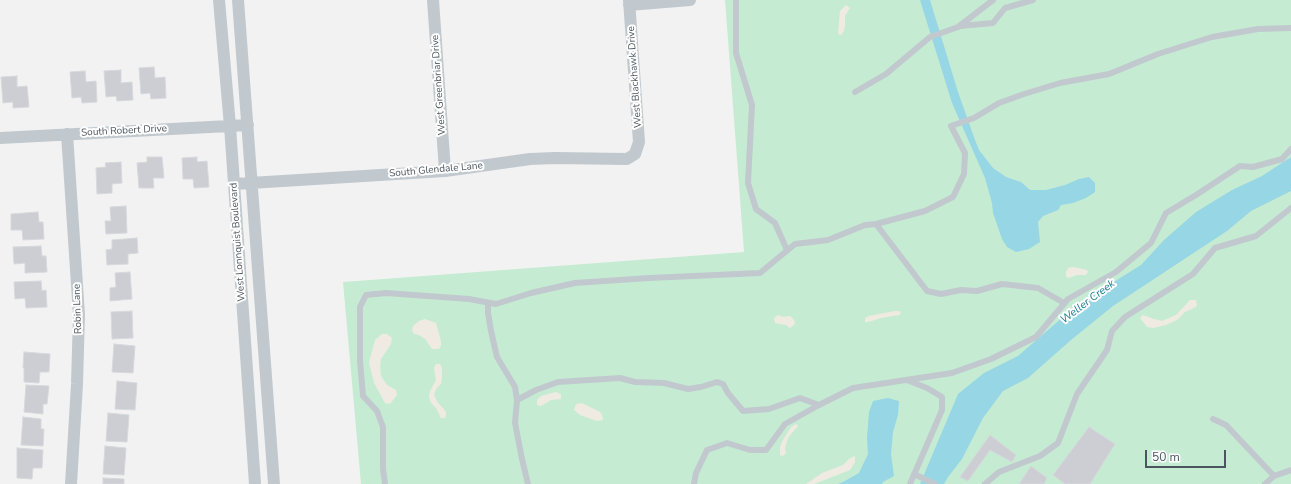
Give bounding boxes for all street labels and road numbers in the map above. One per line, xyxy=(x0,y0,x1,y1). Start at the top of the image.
street label: West Blackhawk Drive xyxy=(625,26,645,128)
street label: West Greenbriar Drive xyxy=(430,34,448,136)
street label: South Robert Drive xyxy=(81,123,167,139)
street label: South Glendale Lane xyxy=(389,160,483,180)
street label: West Lonnquist Boulevard xyxy=(228,182,248,302)
street label: Robin Lane xyxy=(71,284,85,334)

